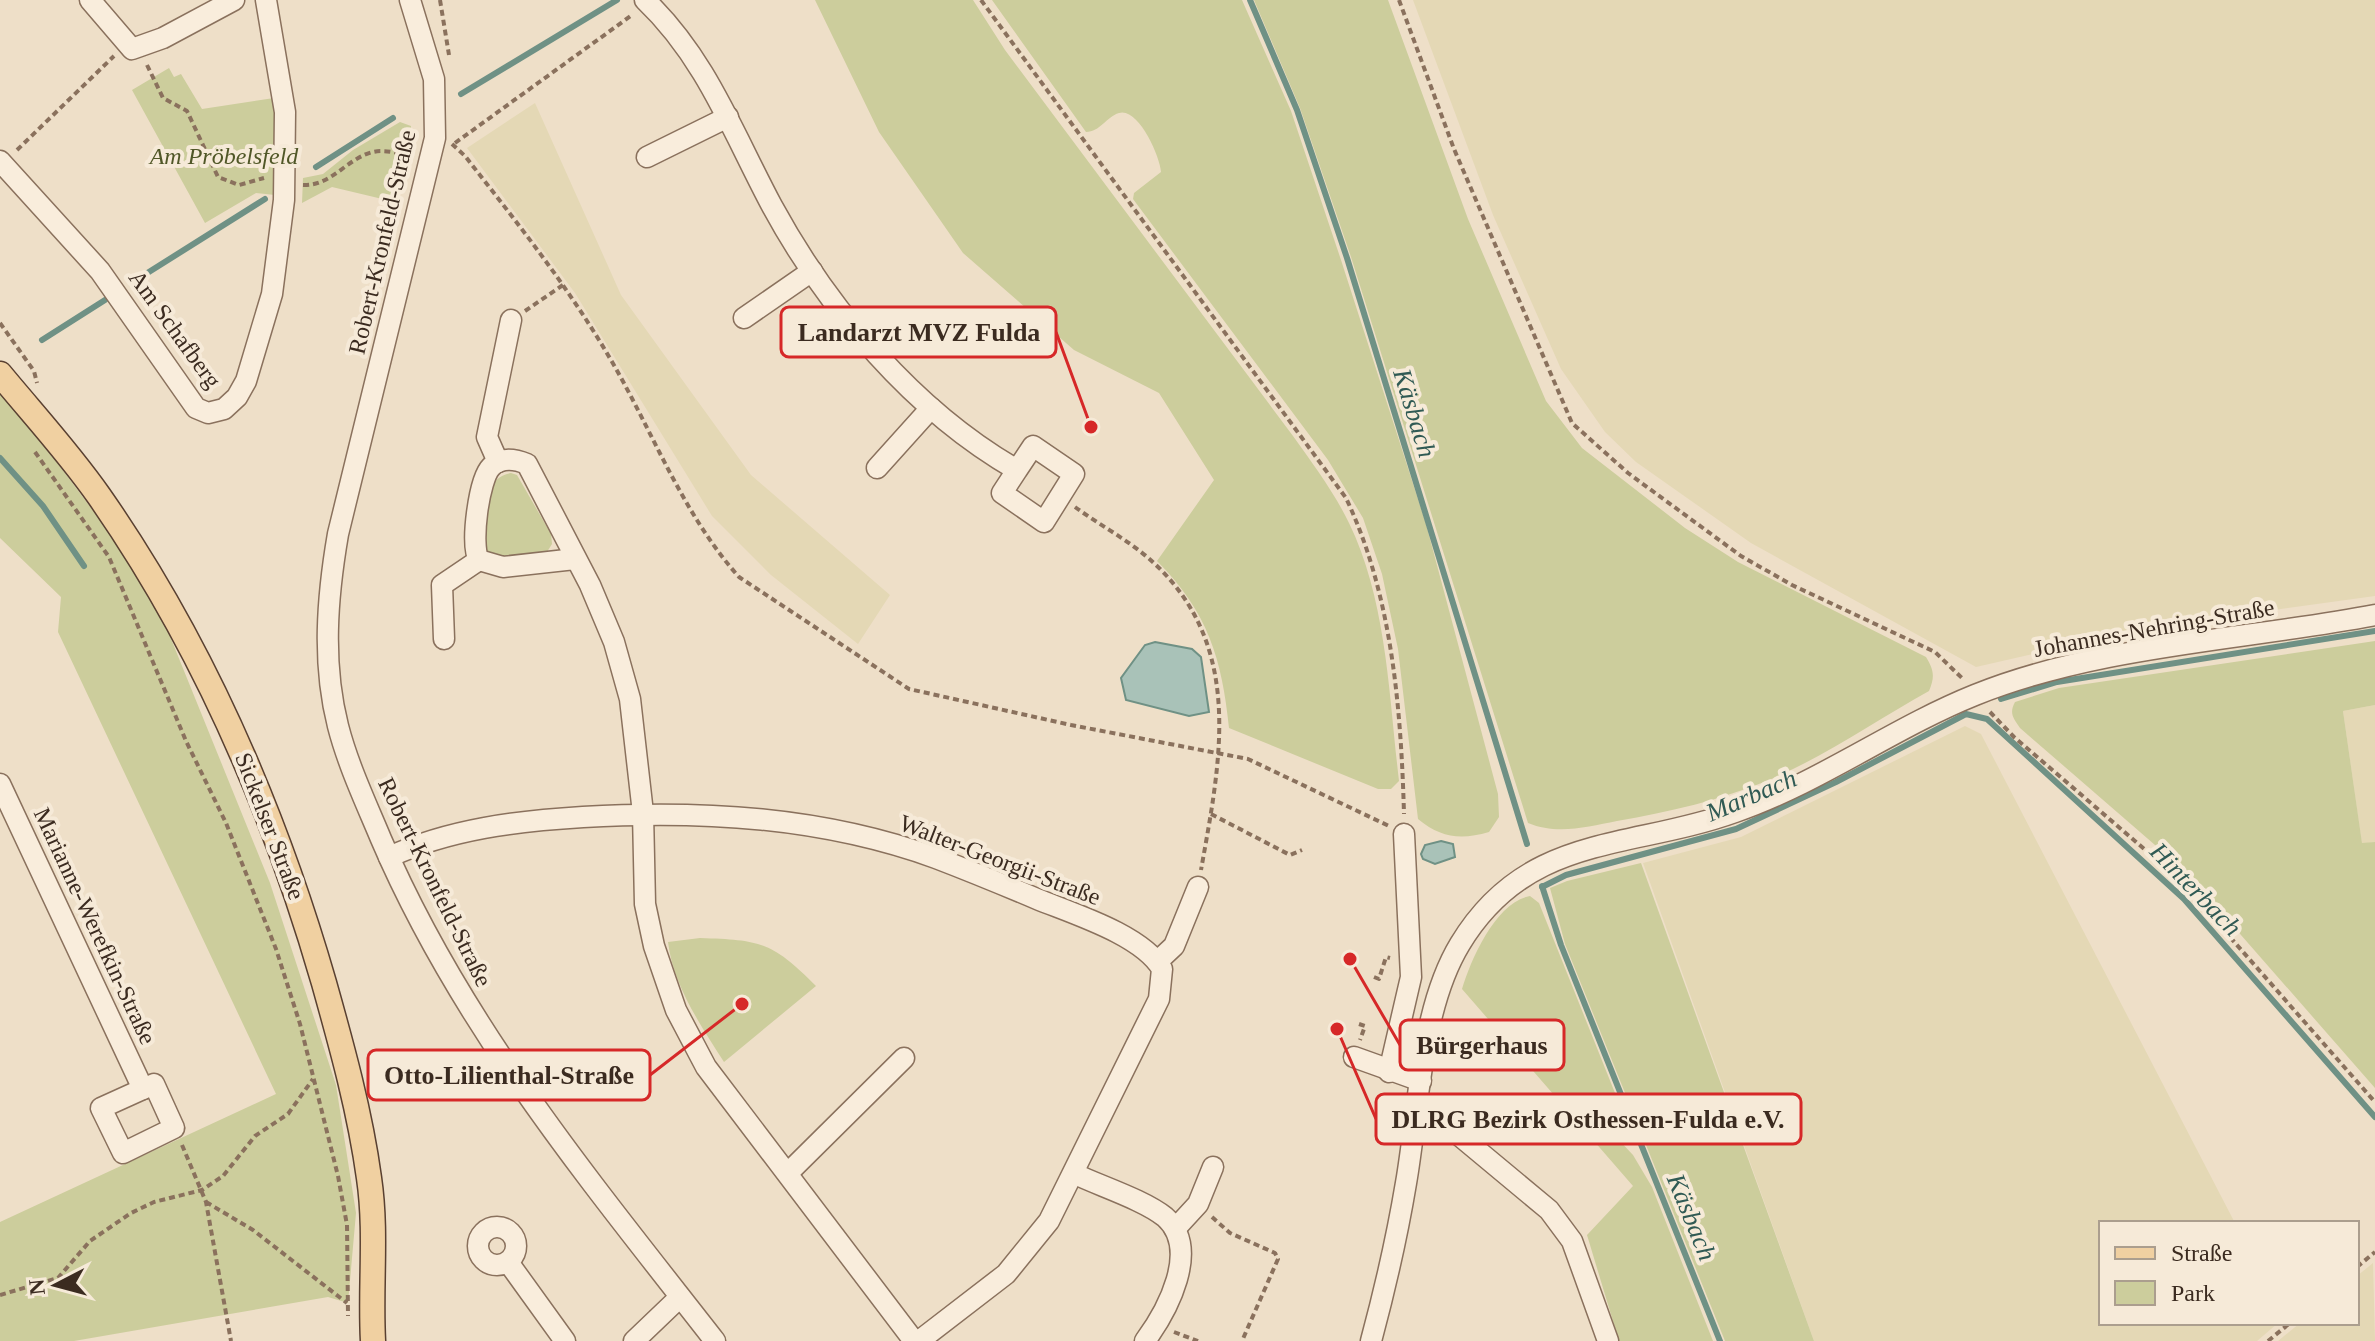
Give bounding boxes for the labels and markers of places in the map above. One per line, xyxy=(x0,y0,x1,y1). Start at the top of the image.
callout: Landarzt MVZ Fulda xyxy=(781,307,1056,357)
callout: Bürgerhaus xyxy=(1400,1020,1564,1070)
callout: Otto-Lilienthal-Straße xyxy=(368,1050,650,1100)
callout: DLRG Bezirk Osthessen-Fulda e.V. xyxy=(1376,1094,1801,1144)

